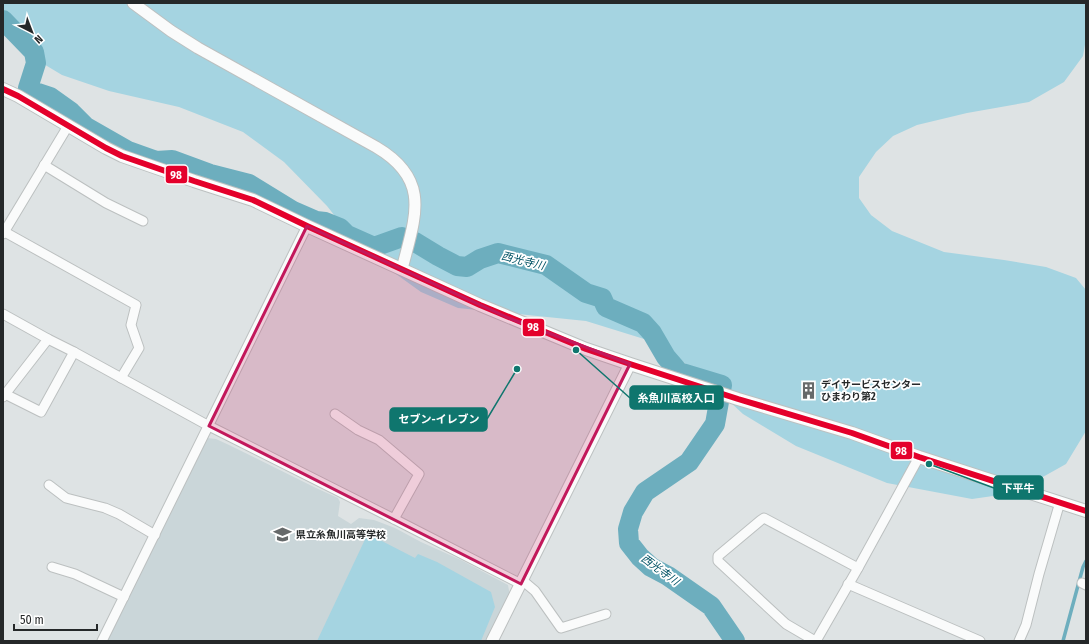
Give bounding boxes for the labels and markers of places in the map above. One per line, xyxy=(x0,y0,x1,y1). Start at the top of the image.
place label: デイサービスセンター ひまわり第2 xyxy=(821,379,921,403)
building icon: デイサービスセンター ひまわり第2 xyxy=(798,381,818,401)
callout: 糸魚川高校入口 xyxy=(630,386,723,409)
callout: セブン-イレブン xyxy=(390,408,487,431)
callout: 下平牛 xyxy=(994,476,1043,499)
school or university icon: 県立糸魚川高等学校 xyxy=(273,525,293,545)
place label: 県立糸魚川高等学校 xyxy=(296,529,386,541)

